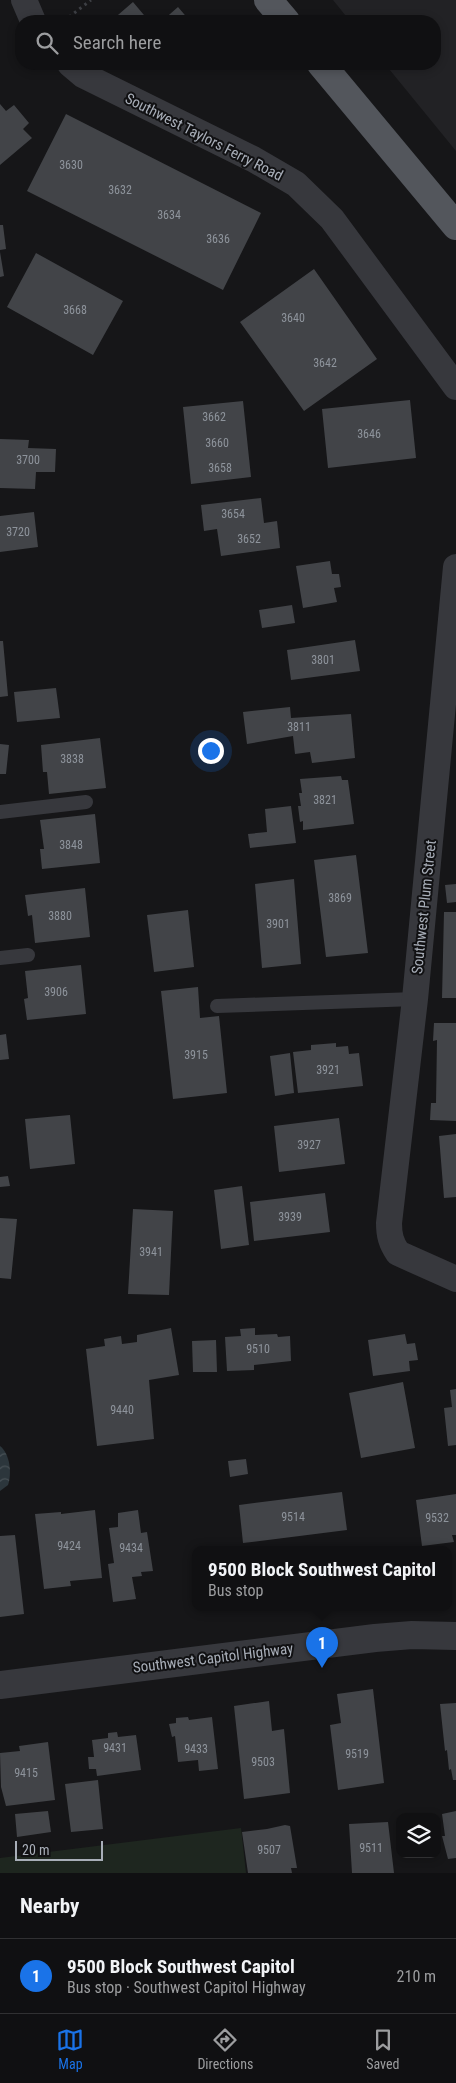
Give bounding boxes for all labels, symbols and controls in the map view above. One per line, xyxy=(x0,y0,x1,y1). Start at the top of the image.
search box xyxy=(15,15,441,70)
icon: search xyxy=(33,29,61,57)
text: Search here xyxy=(73,31,161,54)
street label: Southwest Taylors Ferry Road xyxy=(122,89,286,185)
house number: 3630 xyxy=(59,158,83,172)
house number: 3632 xyxy=(108,183,132,197)
house number: 3634 xyxy=(157,208,181,222)
house number: 3636 xyxy=(206,232,230,246)
house number: 3668 xyxy=(63,303,87,317)
house number: 3640 xyxy=(281,311,305,325)
house number: 3642 xyxy=(313,356,337,370)
house number: 3662 xyxy=(202,410,226,424)
house number: 3646 xyxy=(357,427,381,441)
house number: 3660 xyxy=(205,436,229,450)
house number: 3700 xyxy=(16,453,40,467)
house number: 3658 xyxy=(208,461,232,475)
house number: 3654 xyxy=(221,507,245,521)
house number: 3720 xyxy=(6,525,30,539)
house number: 3652 xyxy=(237,532,261,546)
house number: 3801 xyxy=(311,653,335,667)
house number: 3811 xyxy=(287,720,311,734)
your location xyxy=(198,738,224,764)
house number: 3838 xyxy=(60,752,84,766)
house number: 3821 xyxy=(313,793,337,807)
house number: 3848 xyxy=(59,838,83,852)
street label: Southwest Plum Street xyxy=(408,839,440,975)
house number: 3869 xyxy=(328,891,352,905)
house number: 3880 xyxy=(48,909,72,923)
house number: 3901 xyxy=(266,917,290,931)
house number: 3906 xyxy=(44,985,68,999)
house number: 3915 xyxy=(184,1048,208,1062)
house number: 3921 xyxy=(316,1063,340,1077)
house number: 3927 xyxy=(297,1138,321,1152)
house number: 3939 xyxy=(278,1210,302,1224)
house number: 3941 xyxy=(139,1245,163,1259)
house number: 9510 xyxy=(246,1342,270,1356)
house number: 9440 xyxy=(110,1403,134,1417)
house number: 9514 xyxy=(281,1510,305,1524)
house number: 9532 xyxy=(425,1511,449,1525)
house number: 9424 xyxy=(57,1539,81,1553)
house number: 9434 xyxy=(119,1541,143,1555)
popup xyxy=(192,1546,452,1611)
text: 9500 Block Southwest Capitol xyxy=(208,1558,436,1581)
text: Bus stop xyxy=(208,1581,263,1600)
pin: 1 xyxy=(306,1627,338,1668)
street label: Southwest Capitol Highway xyxy=(132,1639,294,1677)
house number: 9431 xyxy=(103,1741,127,1755)
house number: 9433 xyxy=(184,1742,208,1756)
house number: 9519 xyxy=(345,1747,369,1761)
house number: 9503 xyxy=(251,1755,275,1769)
house number: 9415 xyxy=(14,1766,38,1780)
map controls xyxy=(396,1813,441,1858)
button: layers xyxy=(396,1813,441,1858)
scale bar xyxy=(15,1838,102,1861)
house number: 9511 xyxy=(359,1841,383,1855)
text: 20 m xyxy=(22,1842,50,1858)
house number: 9507 xyxy=(257,1843,281,1857)
text: Nearby xyxy=(20,1894,79,1918)
text: 9500 Block Southwest Capitol xyxy=(67,1955,295,1978)
text: 1 xyxy=(32,1967,40,1986)
text: 210 m xyxy=(397,1967,436,1986)
text: Bus stop · Southwest Capitol Highway xyxy=(67,1978,306,1997)
tab: Map xyxy=(56,2026,84,2072)
tab: Directions xyxy=(197,2026,253,2072)
tab: Saved xyxy=(366,2026,400,2072)

